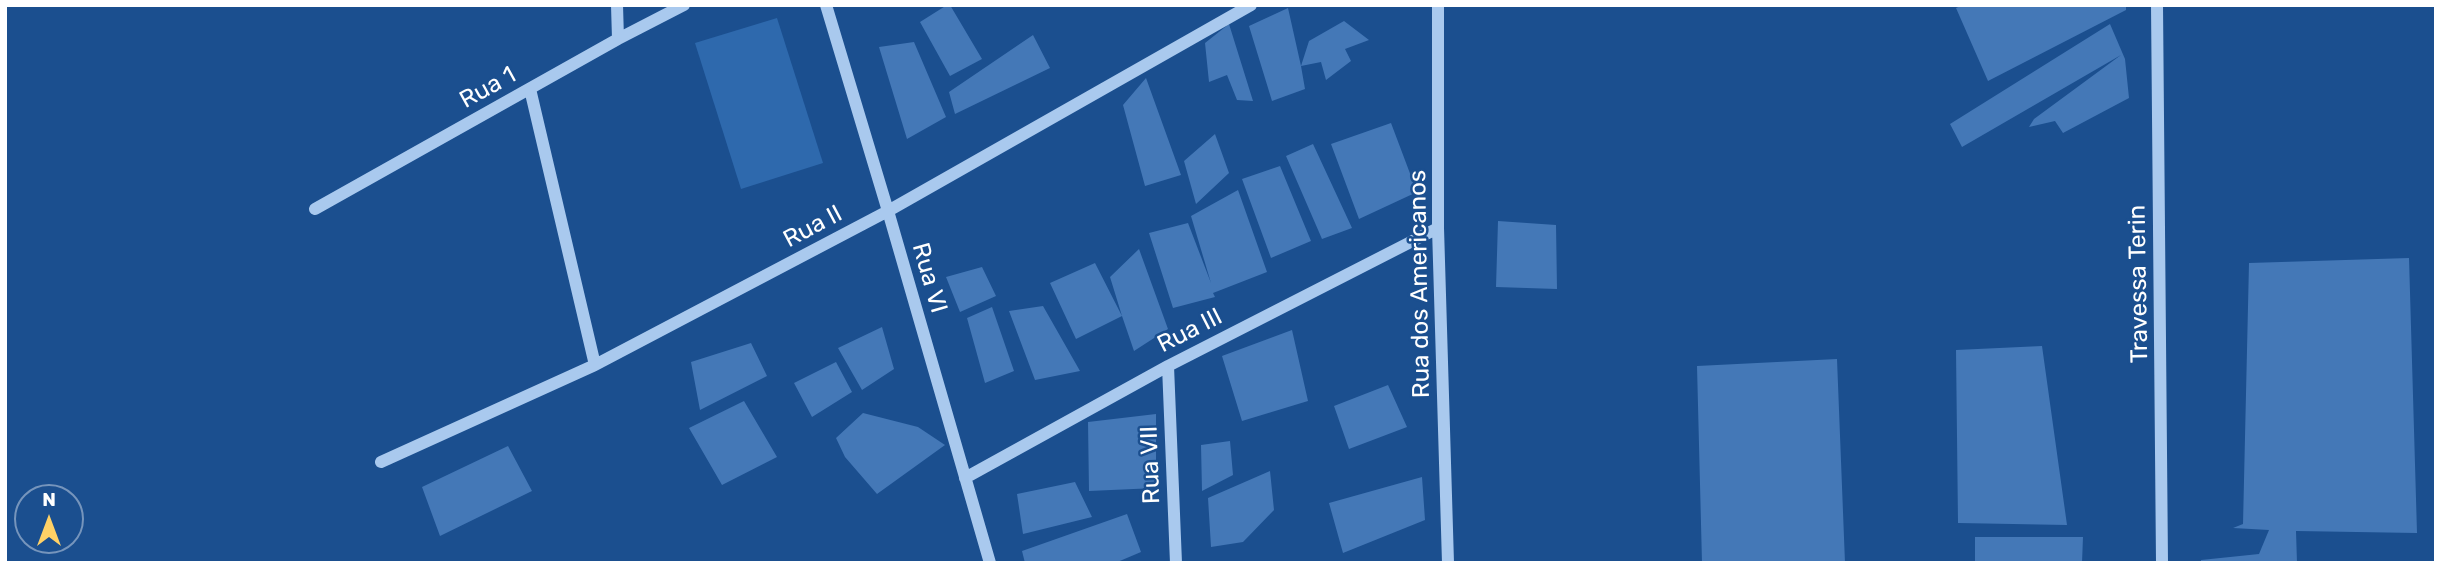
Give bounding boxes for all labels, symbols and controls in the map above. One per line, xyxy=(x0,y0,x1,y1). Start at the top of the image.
street label: Rua 1 xyxy=(455,61,521,115)
street label: Rua dos Americanos xyxy=(1404,170,1436,398)
street label: Rua II xyxy=(779,200,847,254)
street label: Travessa Terin xyxy=(2123,205,2155,363)
street label: Rua VI xyxy=(905,240,953,316)
street label: Rua III xyxy=(1153,303,1227,359)
street label: Rua VII xyxy=(1135,425,1167,505)
north arrow xyxy=(14,484,84,554)
text: N xyxy=(42,488,56,511)

